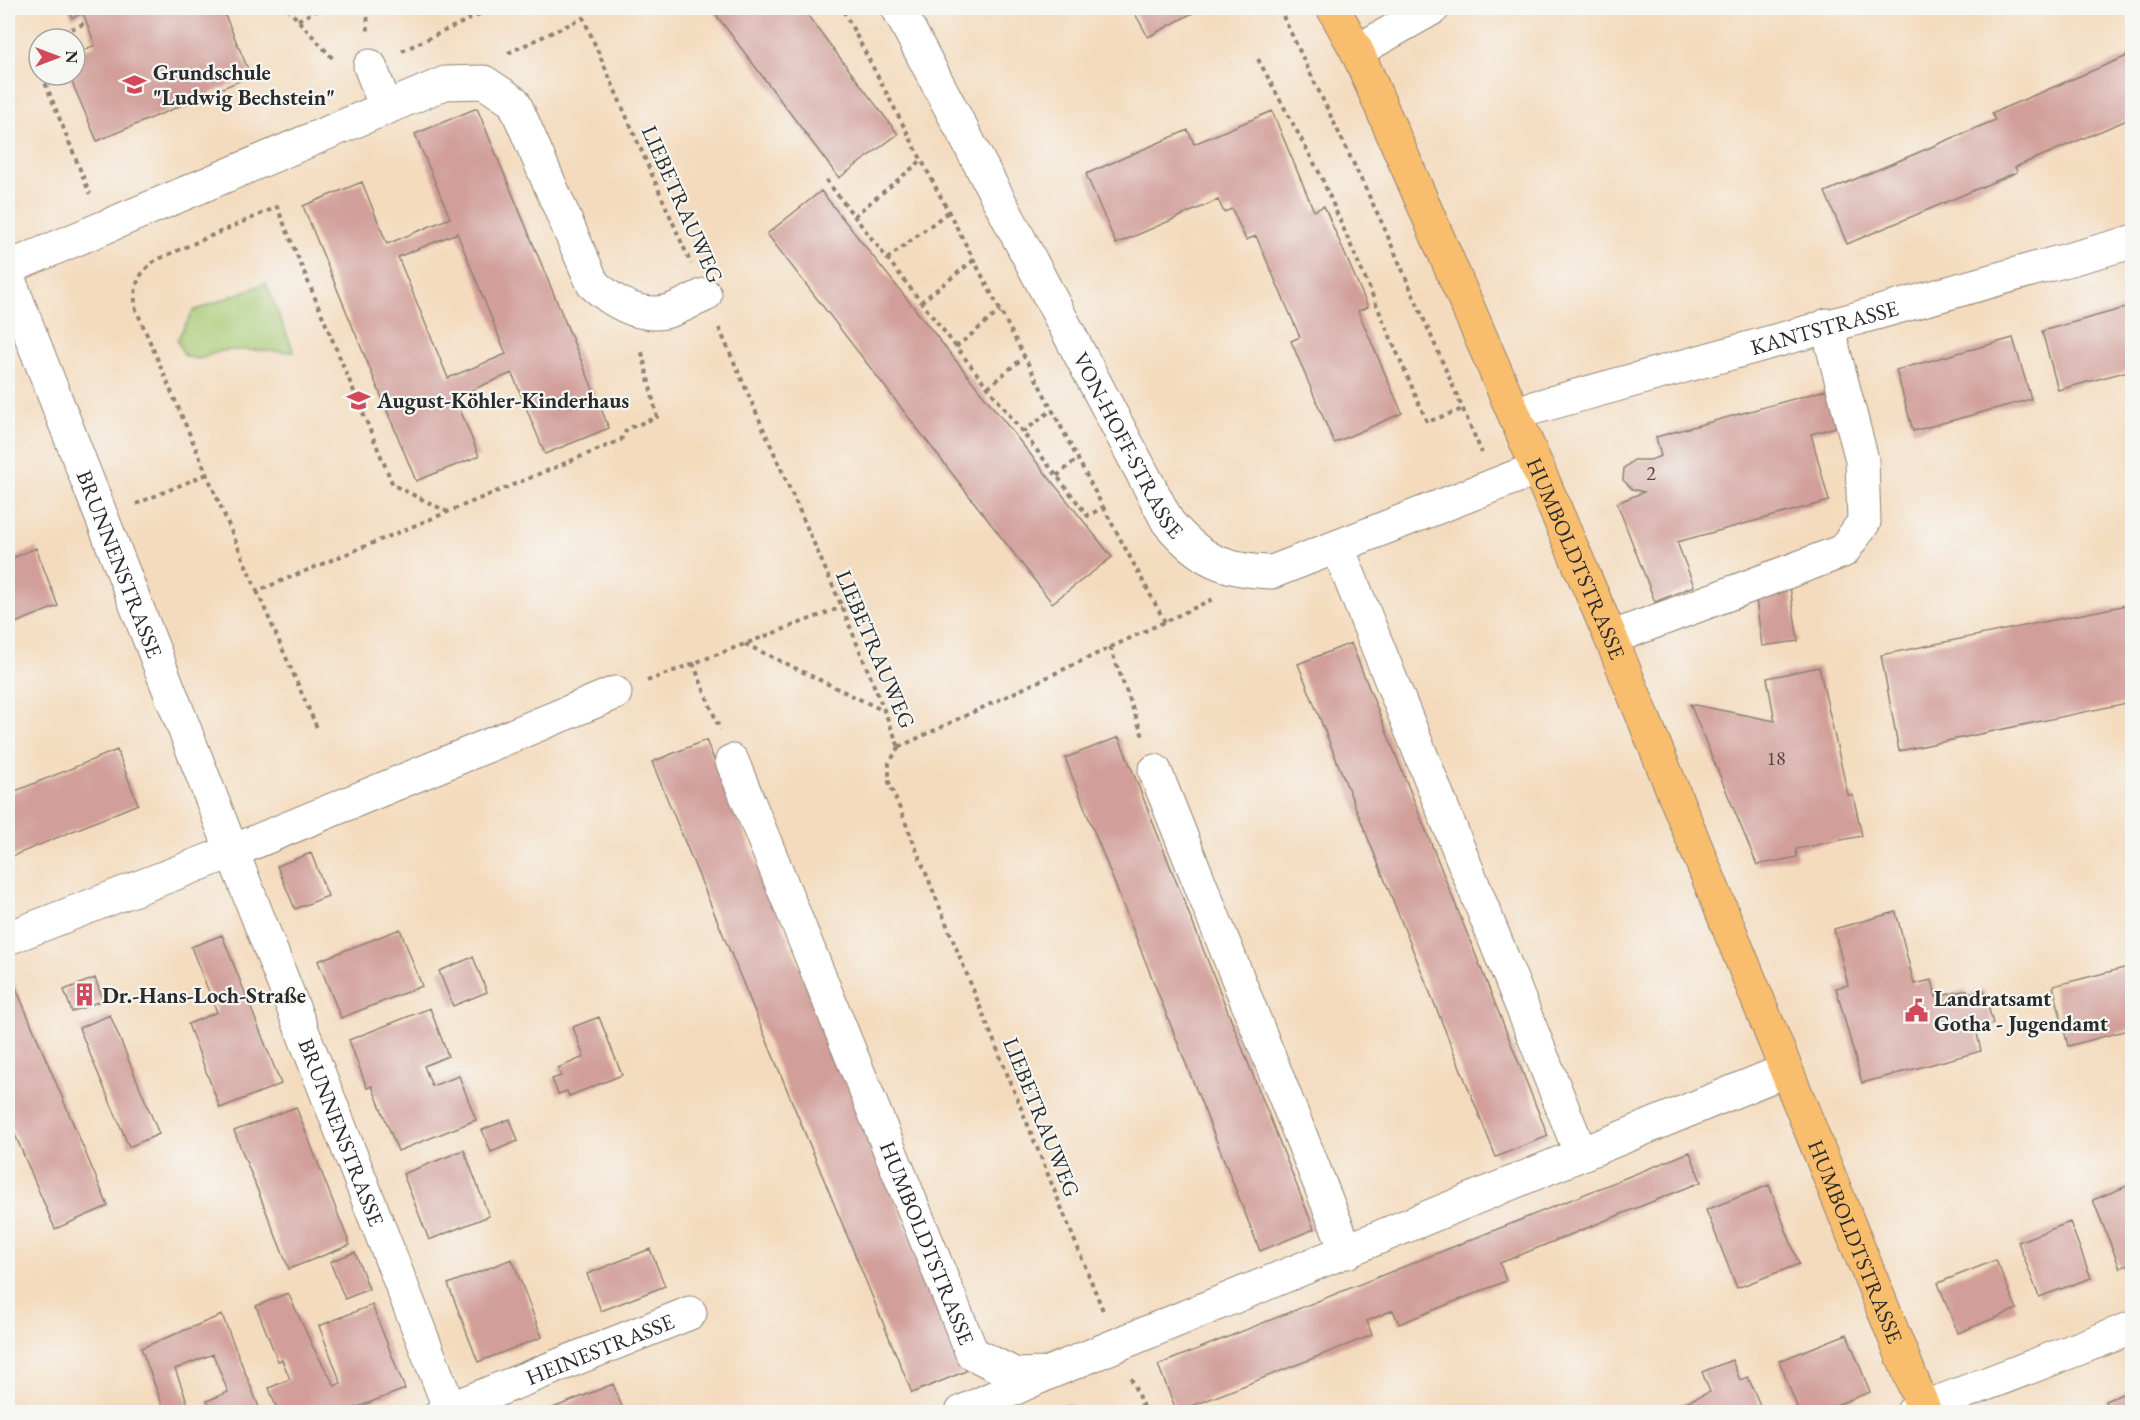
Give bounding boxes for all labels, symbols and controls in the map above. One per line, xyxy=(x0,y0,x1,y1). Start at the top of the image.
north arrow xyxy=(27,27,87,87)
text: N xyxy=(61,51,82,64)
place label: Grundschule "Ludwig Bechstein" xyxy=(153,58,335,112)
school or university icon: Grundschule "Ludwig Bechstein" xyxy=(122,72,148,98)
street label: LIEBETRAUWEG xyxy=(635,121,730,287)
street label: KANTSTRASSE xyxy=(1747,293,1902,362)
street label: VON-HOFF-STRASSE xyxy=(1066,347,1190,545)
place label: August-Köhler-Kinderhaus xyxy=(376,386,629,415)
school or university icon: August-Köhler-Kinderhaus xyxy=(346,387,372,413)
street label: HUMBOLDTSTRASSE xyxy=(1520,453,1632,664)
house number: 2 xyxy=(1646,460,1656,486)
street label: BRUNNENSTRASSE xyxy=(70,466,169,662)
street label: LIEBETRAUWEG xyxy=(829,566,922,733)
house number: 18 xyxy=(1766,745,1786,771)
place label: Dr.-Hans-Loch-Straße xyxy=(102,981,306,1010)
building icon: Dr.-Hans-Loch-Straße xyxy=(71,982,97,1008)
place label: Landratsamt Gotha - Jugendamt xyxy=(1934,984,2109,1038)
public building icon: Landratsamt Gotha - Jugendamt xyxy=(1903,998,1929,1024)
street label: LIEBETRAUWEG xyxy=(996,1033,1087,1201)
street label: BRUNNENSTRASSE xyxy=(292,1034,391,1230)
street label: HUMBOLDTSTRASSE xyxy=(1801,1136,1910,1348)
street label: HUMBOLDTSTRASSE xyxy=(873,1137,981,1349)
street label: HEINESTRASSE xyxy=(522,1307,678,1392)

